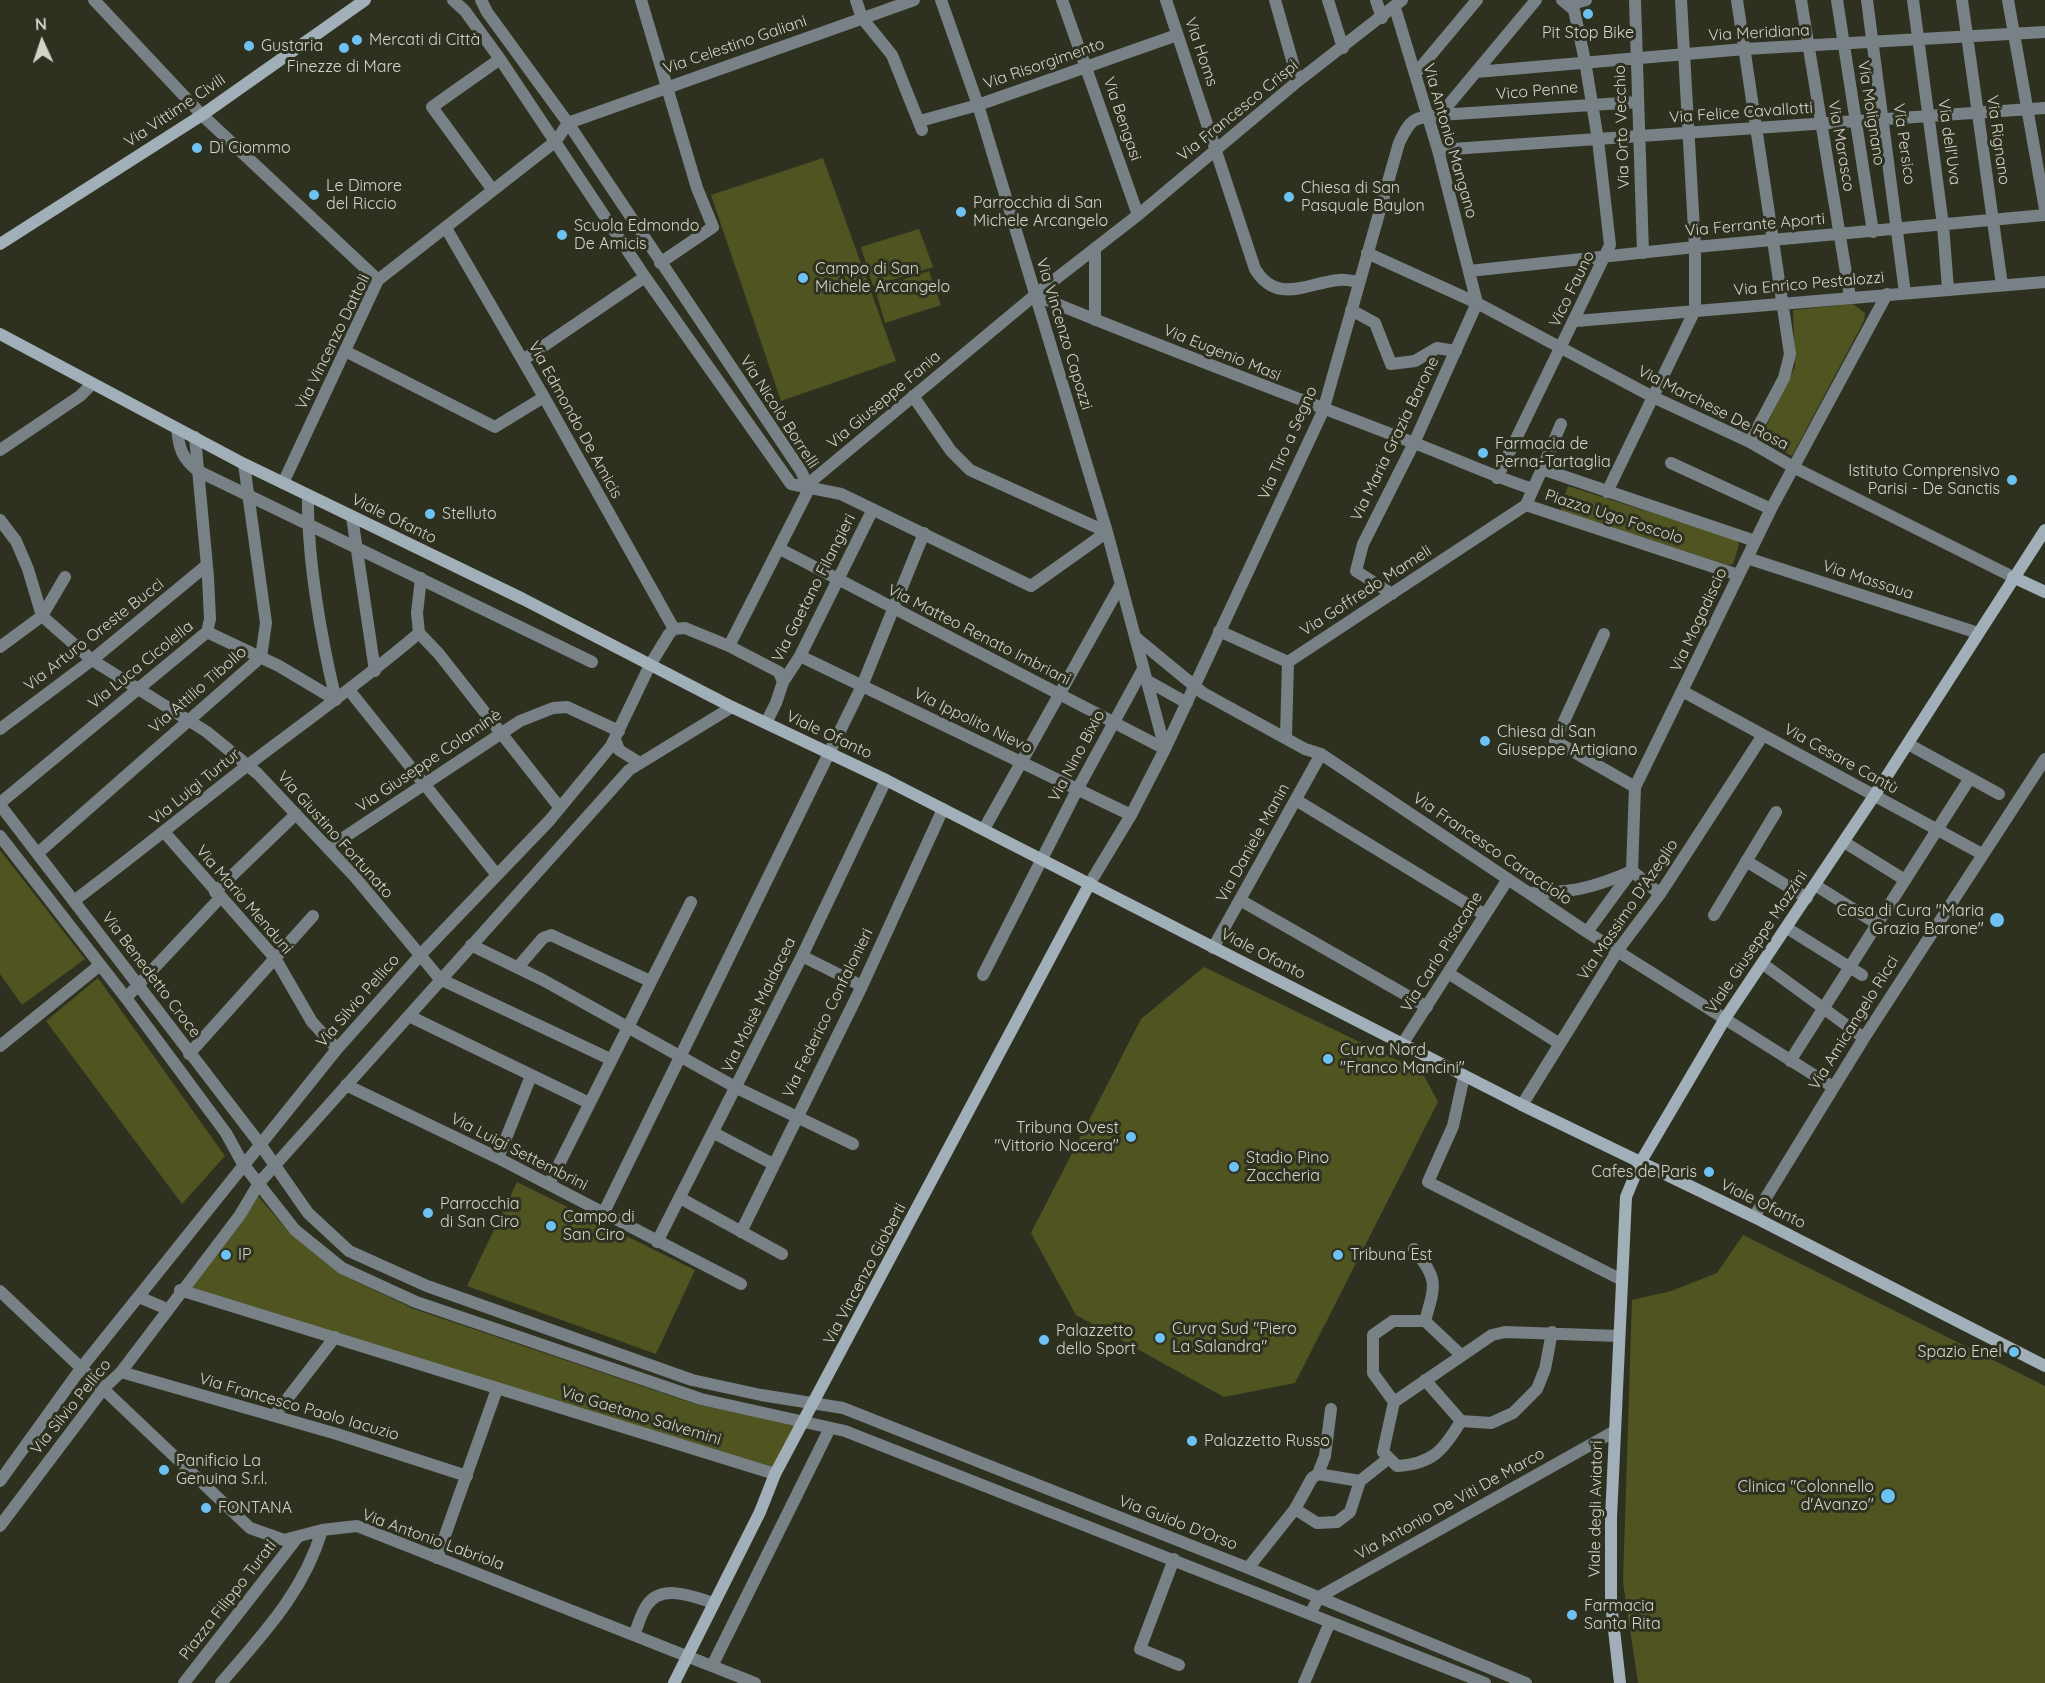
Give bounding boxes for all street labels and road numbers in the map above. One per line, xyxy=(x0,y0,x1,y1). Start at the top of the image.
street label: Via Celestino Galiani xyxy=(661,11,809,79)
street label: Via Homs xyxy=(1180,15,1222,89)
street label: Via Meridiana xyxy=(1708,21,1810,45)
street label: Via Risorgimento xyxy=(981,34,1107,94)
street label: Via Francesco Crispi xyxy=(1174,56,1302,166)
street label: Via Molignano xyxy=(1853,59,1889,167)
street label: Via Antonio Mangano xyxy=(1419,61,1481,221)
street label: Via Orto Vecchio xyxy=(1610,65,1634,189)
street label: Via Vittime Civili xyxy=(121,70,229,152)
street label: Via Bengasi xyxy=(1099,75,1145,163)
street label: Vico Penne xyxy=(1495,78,1579,104)
street label: Via Rignano xyxy=(1982,94,2014,186)
street label: Via Felice Cavallotti xyxy=(1669,98,1813,128)
street label: Via dell'Uva xyxy=(1933,98,1965,186)
street label: Via Marasco xyxy=(1824,99,1858,193)
street label: Via Persico xyxy=(1889,102,1919,186)
street label: Via Ferrante Aporti xyxy=(1684,209,1826,241)
street label: Vico Fauno xyxy=(1545,248,1599,330)
street label: Via Vincenzo Capozzi xyxy=(1032,256,1096,412)
street label: Via Enrico Pestalozzi xyxy=(1733,268,1885,300)
street label: Via Vincenzo Dattoli xyxy=(292,271,374,413)
street label: Via Eugenio Masi xyxy=(1160,321,1284,385)
street label: Via Edmondo De Amicis xyxy=(524,338,626,502)
street label: Via Giuseppe Fania xyxy=(823,347,945,453)
street label: Via Nicolò Borrelli xyxy=(735,352,823,472)
street label: Via Maria Grazia Barone xyxy=(1347,354,1443,524)
street label: Via Marchese De Rosa xyxy=(1634,362,1792,454)
street label: Via Tiro a Segno xyxy=(1254,383,1322,503)
street label: Piazza Ugo Foscolo xyxy=(1542,486,1686,548)
street label: Viale Ofanto xyxy=(348,490,440,548)
street label: Via Gaetano Filangieri xyxy=(768,511,860,665)
street label: Via Goffredo Mameli xyxy=(1297,541,1435,641)
street label: Via Massaua xyxy=(1820,556,1916,604)
street label: Via Mogadiscio xyxy=(1667,565,1731,675)
street label: Via Arturo Oreste Bucci xyxy=(20,575,168,695)
street label: Via Matteo Renato Imbriani xyxy=(884,580,1074,690)
street label: Via Luca Cicolella xyxy=(85,617,197,713)
street label: Via Attilio Tibollo xyxy=(145,642,251,738)
street label: Via Ippolito Nievo xyxy=(910,684,1036,758)
street label: Via Giuseppe Colaminè xyxy=(353,705,505,817)
street label: Viale Ofanto xyxy=(783,707,875,763)
street label: Via Nino Bixio xyxy=(1045,707,1109,805)
street label: Via Cesare Cantù xyxy=(1780,720,1902,798)
street label: Via Luigi Turtur xyxy=(146,745,244,829)
street label: Via Giustino Fortunato xyxy=(273,767,397,903)
street label: Via Daniele Manin xyxy=(1212,780,1294,906)
street label: Via Francesco Caracciolo xyxy=(1409,789,1575,909)
street label: Via Massimo D'Azeglio xyxy=(1574,836,1682,984)
street label: Via Mario Menduni xyxy=(192,842,296,958)
street label: Viale Giuseppe Mazzini xyxy=(1702,867,1812,1017)
street label: Via Carlo Pisacane xyxy=(1397,888,1487,1016)
street label: Via Benedetto Croce xyxy=(97,908,205,1042)
street label: Viale Ofanto xyxy=(1217,924,1309,984)
street label: Via Federico Confalonieri xyxy=(779,925,877,1101)
street label: Via Moisè Maldacea xyxy=(718,934,800,1076)
street label: Via Silvio Pellico xyxy=(312,951,404,1051)
street label: Via Amicangelo Ricci xyxy=(1805,953,1903,1093)
street label: Via Luigi Settembrini xyxy=(447,1109,591,1195)
street label: Viale Ofanto xyxy=(1717,1175,1809,1233)
street label: Via Vincenzo Gioberti xyxy=(820,1200,910,1348)
street label: Via Silvio Pellico xyxy=(27,1356,115,1458)
street label: Via Francesco Paolo Iacuzio xyxy=(197,1369,401,1445)
street label: Via Gaetano Salvemini xyxy=(558,1382,724,1450)
street label: Viale degli Aviatori xyxy=(1585,1440,1607,1578)
street label: Via Antonio De Viti De Marco xyxy=(1352,1444,1548,1564)
street label: Via Guido D'Orso xyxy=(1116,1492,1240,1554)
street label: Via Antonio Labriola xyxy=(359,1505,507,1575)
street label: Piazza Filippo Turati xyxy=(175,1536,281,1664)

